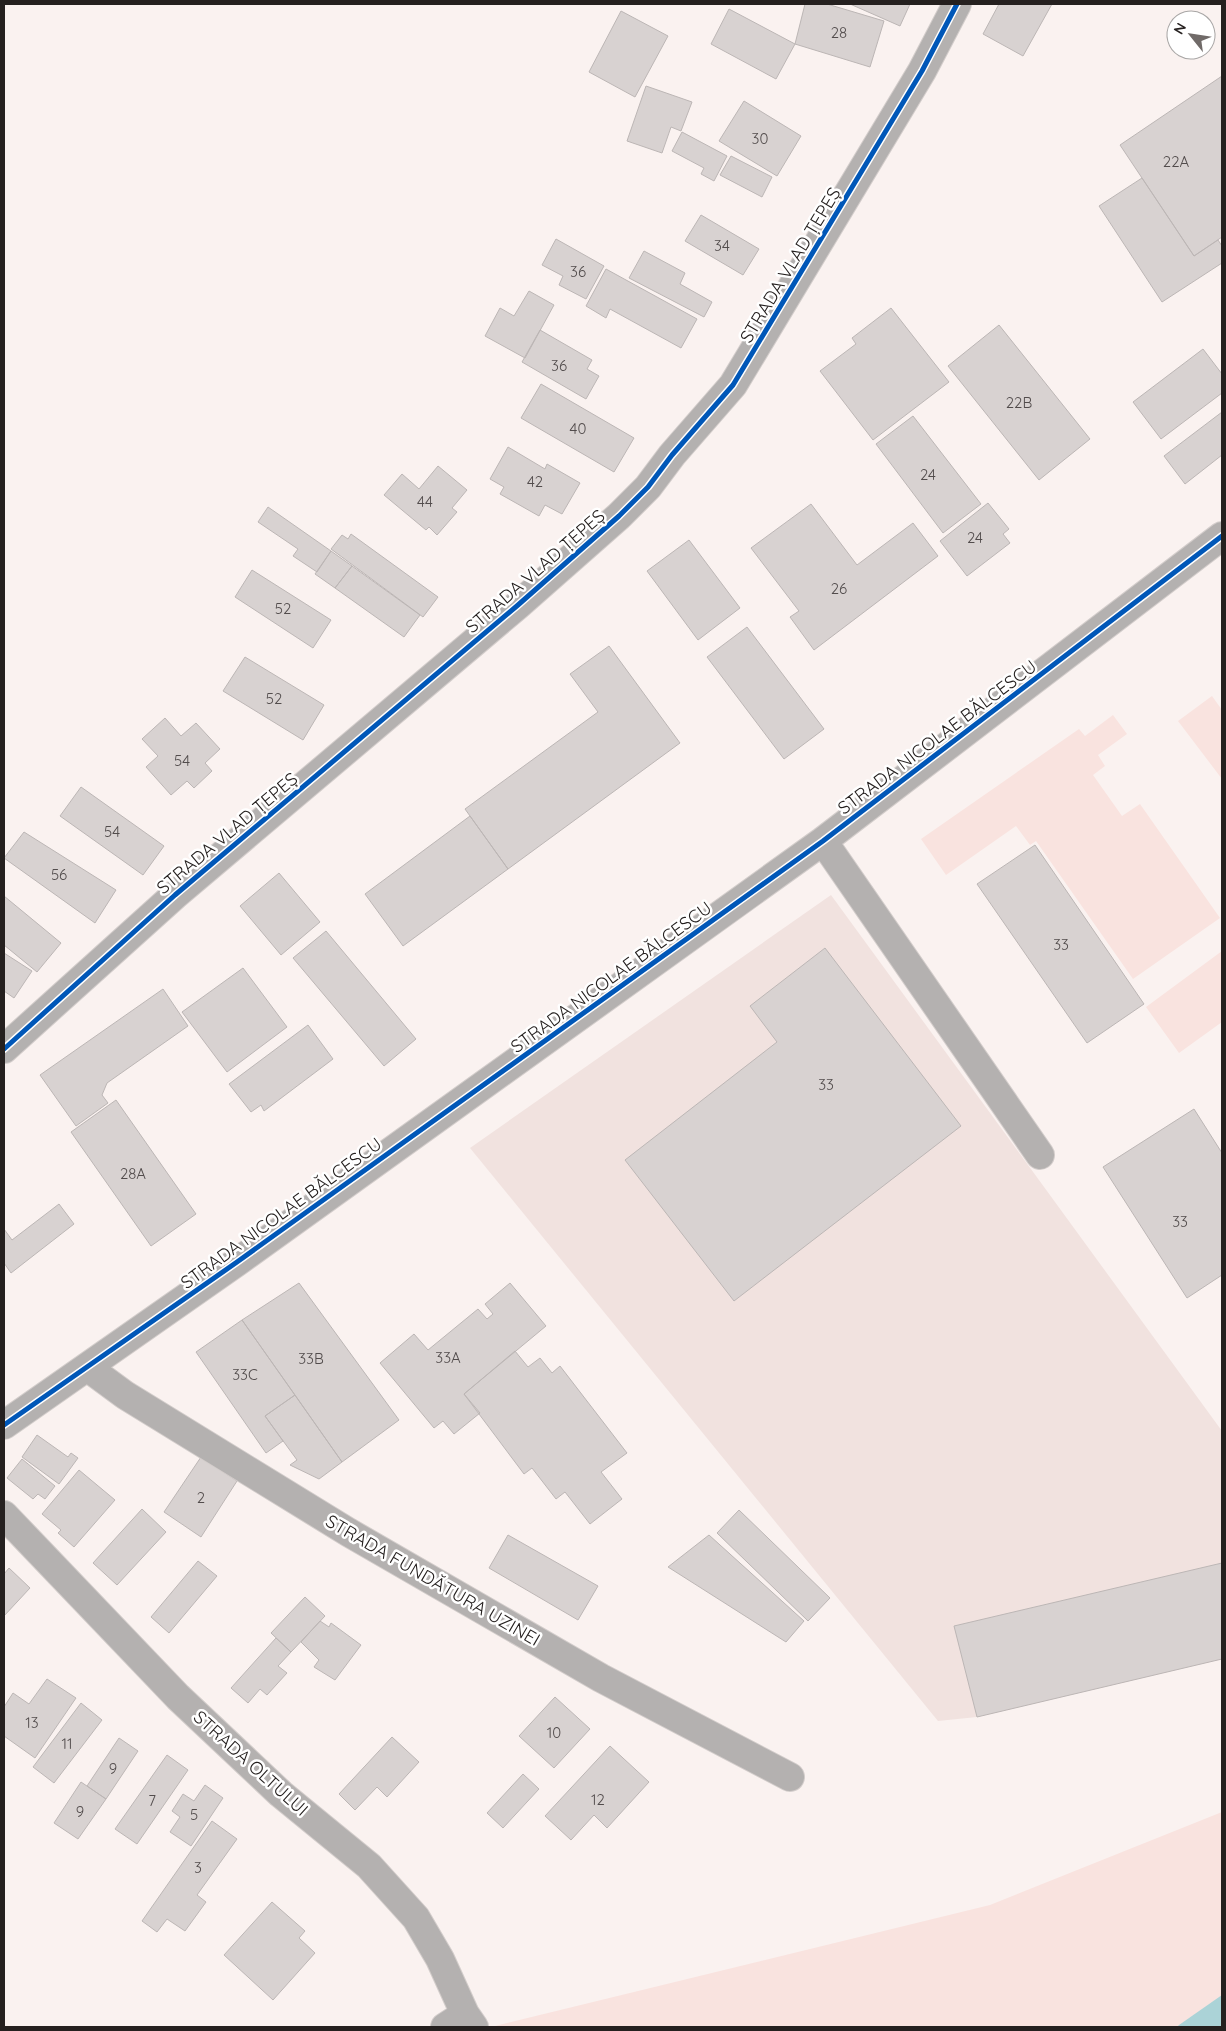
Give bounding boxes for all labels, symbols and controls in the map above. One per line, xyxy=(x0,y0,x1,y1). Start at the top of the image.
north arrow xyxy=(1166,10,1216,60)
text: N xyxy=(1169,20,1190,37)
house number: 28 xyxy=(831,23,847,42)
house number: 30 xyxy=(752,129,768,148)
house number: 22A xyxy=(1163,152,1189,171)
street label: STRADA VLAD ȚEPEȘ xyxy=(734,183,846,347)
house number: 34 xyxy=(714,236,730,255)
house number: 36 xyxy=(570,262,586,281)
house number: 36 xyxy=(551,356,567,375)
house number: 22B xyxy=(1006,393,1032,412)
house number: 40 xyxy=(570,419,586,438)
house number: 24 xyxy=(920,465,936,484)
house number: 42 xyxy=(527,472,543,491)
house number: 44 xyxy=(417,492,433,511)
street label: STRADA VLAD ȚEPEȘ xyxy=(461,504,609,638)
house number: 24 xyxy=(967,528,983,547)
house number: 26 xyxy=(831,579,847,598)
house number: 52 xyxy=(275,599,291,618)
street label: STRADA NICOLAE BĂLCESCU xyxy=(833,655,1041,819)
house number: 52 xyxy=(266,689,282,708)
house number: 54 xyxy=(174,751,190,770)
street label: STRADA VLAD ȚEPEȘ xyxy=(152,767,302,899)
house number: 54 xyxy=(104,822,120,841)
house number: 56 xyxy=(51,865,67,884)
street label: STRADA NICOLAE BĂLCESCU xyxy=(506,896,716,1058)
house number: 33 xyxy=(1053,935,1069,954)
house number: 33 xyxy=(818,1075,834,1094)
street label: STRADA NICOLAE BĂLCESCU xyxy=(176,1132,386,1294)
house number: 28A xyxy=(120,1164,146,1183)
house number: 33 xyxy=(1172,1212,1188,1231)
house number: 33A xyxy=(435,1348,461,1367)
house number: 33B xyxy=(298,1349,324,1368)
house number: 33C xyxy=(232,1365,258,1384)
house number: 2 xyxy=(197,1488,205,1507)
street label: STRADA FUNDĂTURA UZINEI xyxy=(322,1509,544,1651)
street label: STRADA OLTULUI xyxy=(189,1705,313,1821)
house number: 13 xyxy=(25,1713,39,1732)
house number: 10 xyxy=(547,1723,561,1742)
house number: 11 xyxy=(61,1734,73,1753)
house number: 9 xyxy=(109,1759,117,1778)
house number: 12 xyxy=(591,1790,605,1809)
house number: 7 xyxy=(148,1791,156,1810)
house number: 9 xyxy=(76,1802,84,1821)
house number: 5 xyxy=(190,1805,198,1824)
house number: 3 xyxy=(194,1858,202,1877)

